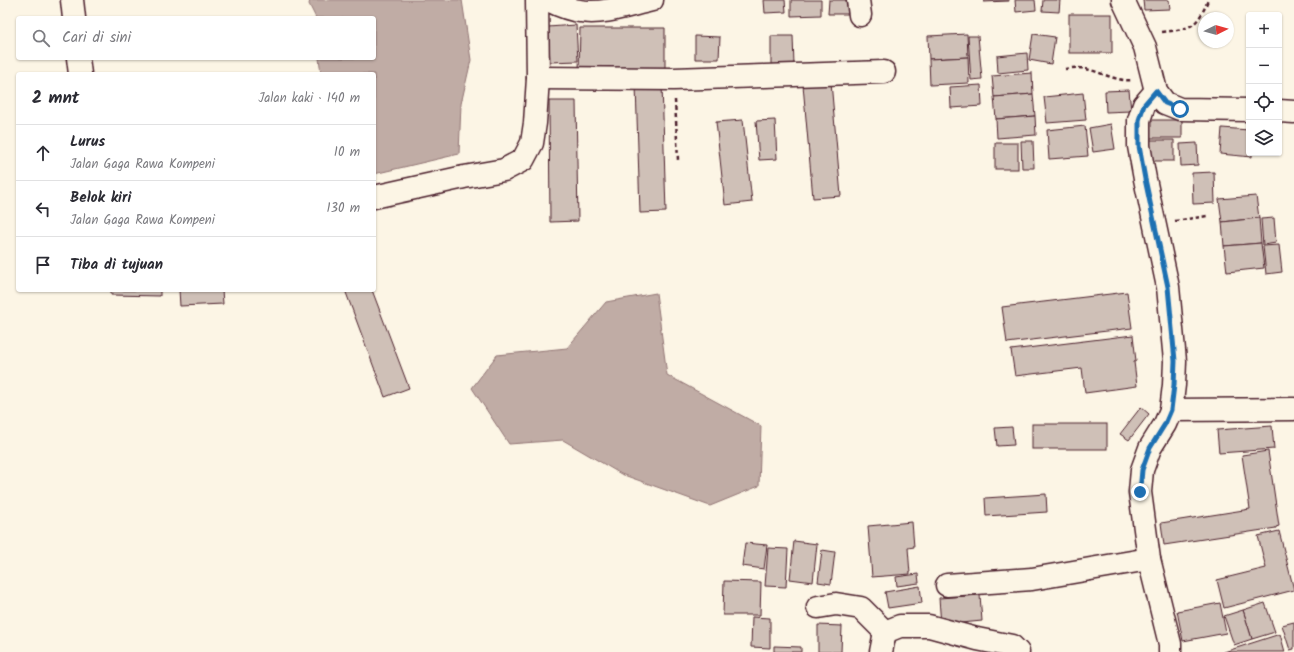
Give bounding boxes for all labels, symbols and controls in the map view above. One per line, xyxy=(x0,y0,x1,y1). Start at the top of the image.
north arrow xyxy=(1198,12,1234,48)
map controls xyxy=(1246,12,1282,156)
button: + xyxy=(1246,12,1282,48)
search box xyxy=(16,16,376,60)
text: Cari di sini xyxy=(62,26,131,50)
icon: search xyxy=(30,27,52,49)
button: − xyxy=(1246,48,1282,84)
button: locate xyxy=(1246,84,1282,120)
text: 2 mnt xyxy=(32,85,79,112)
text: Jalan kaki · 140 m xyxy=(258,88,360,109)
route start xyxy=(1171,100,1189,118)
button: layers xyxy=(1246,120,1282,156)
text: Lurus xyxy=(70,130,105,154)
icon: ahead xyxy=(32,142,54,164)
text: 10 m xyxy=(334,142,360,163)
text: Jalan Gaga Rawa Kompeni xyxy=(70,154,215,175)
text: Belok kiri xyxy=(70,186,131,210)
icon: left xyxy=(32,198,54,220)
text: 130 m xyxy=(326,198,360,219)
text: Jalan Gaga Rawa Kompeni xyxy=(70,210,215,231)
text: Tiba di tujuan xyxy=(70,253,163,277)
icon: arrive xyxy=(32,254,54,276)
route end xyxy=(1131,483,1149,501)

